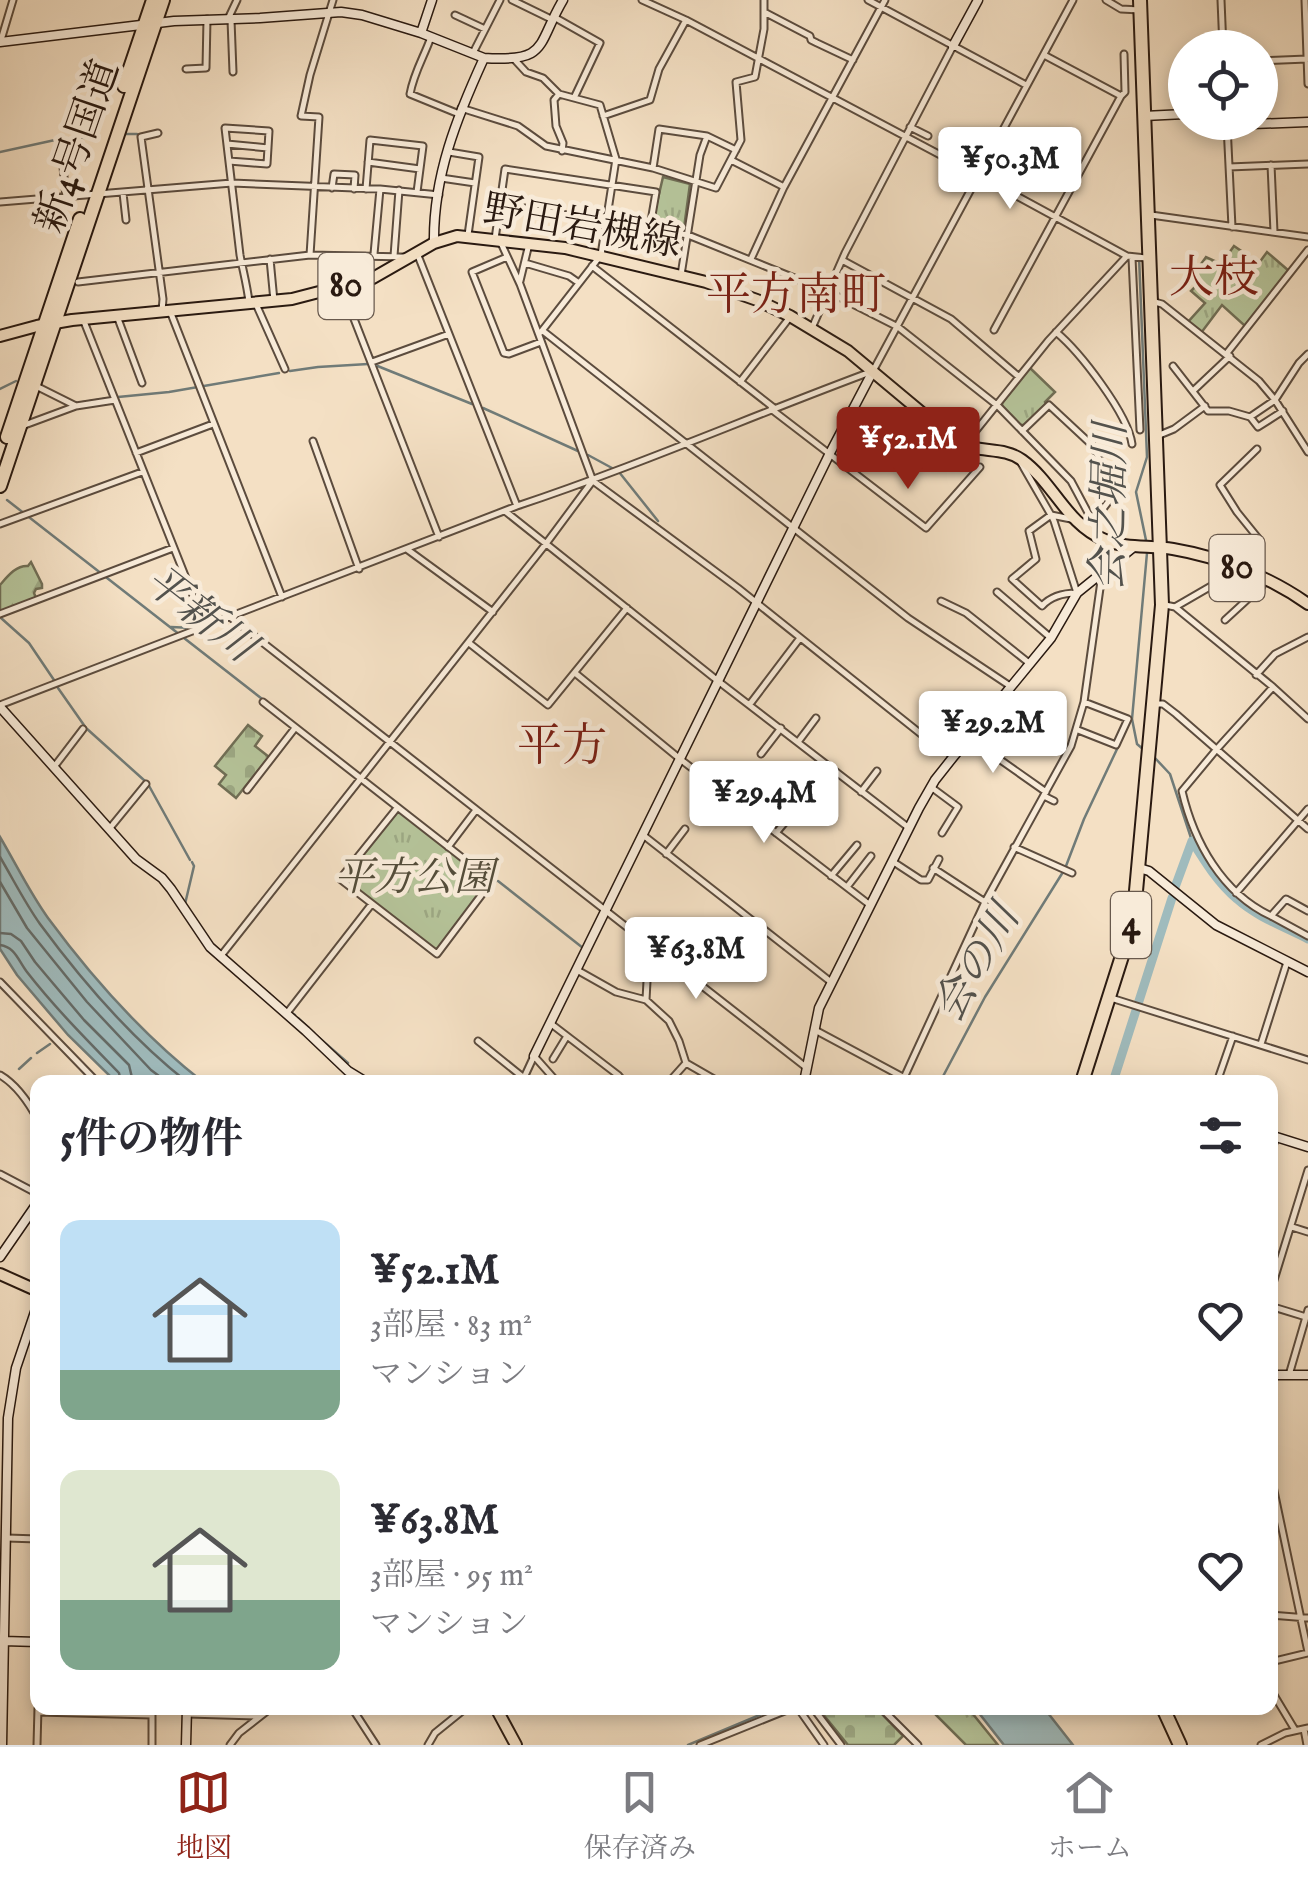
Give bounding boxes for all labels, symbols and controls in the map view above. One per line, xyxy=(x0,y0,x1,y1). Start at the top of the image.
map controls xyxy=(1168,30,1278,140)
button: locate xyxy=(1168,30,1278,140)
street label: 新4号国道 xyxy=(26,54,132,240)
pin: ¥50.3M xyxy=(929,127,1091,212)
text: ¥50.3M xyxy=(960,139,1060,180)
street label: 野田岩槻線 xyxy=(479,186,685,270)
district label: 大枝 xyxy=(1169,251,1259,308)
road number: 80 xyxy=(318,253,374,319)
district label: 平方南町 xyxy=(706,268,886,325)
pin: ¥52.1M xyxy=(827,407,989,492)
text: ¥52.1M xyxy=(859,419,957,460)
water label: 会之堀川 xyxy=(1083,419,1139,591)
road number: 80 xyxy=(1210,535,1264,601)
water label: 平新川 xyxy=(133,555,268,677)
pin: ¥29.2M xyxy=(912,691,1074,776)
text: ¥29.2M xyxy=(941,703,1045,744)
district label: 平方 xyxy=(517,719,607,776)
pin: ¥29.4M xyxy=(683,761,845,846)
text: ¥29.4M xyxy=(711,773,817,814)
park label: 平方公園 xyxy=(334,854,500,905)
road number: 4 xyxy=(1111,892,1151,958)
water label: 会の川 xyxy=(924,893,1034,1032)
pin: ¥63.8M xyxy=(615,917,777,1002)
text: ¥63.8M xyxy=(647,929,745,970)
icon: filters xyxy=(1193,1108,1248,1163)
text: 5件の物件 xyxy=(60,1114,243,1167)
text: ¥52.1M xyxy=(370,1245,500,1298)
icon: home xyxy=(140,1260,260,1380)
icon: heart xyxy=(1193,1293,1248,1348)
text: 3部屋 · 83 m² xyxy=(370,1306,532,1347)
text: マンション xyxy=(370,1355,529,1396)
text: ¥63.8M xyxy=(370,1495,499,1548)
icon: home xyxy=(140,1510,260,1630)
icon: heart xyxy=(1193,1543,1248,1598)
text: 3部屋 · 95 m² xyxy=(370,1556,533,1597)
text: マンション xyxy=(370,1605,529,1646)
tab: 地図 xyxy=(176,1765,232,1867)
tab: 保存済み xyxy=(584,1765,696,1867)
tab: ホーム xyxy=(1048,1765,1132,1867)

